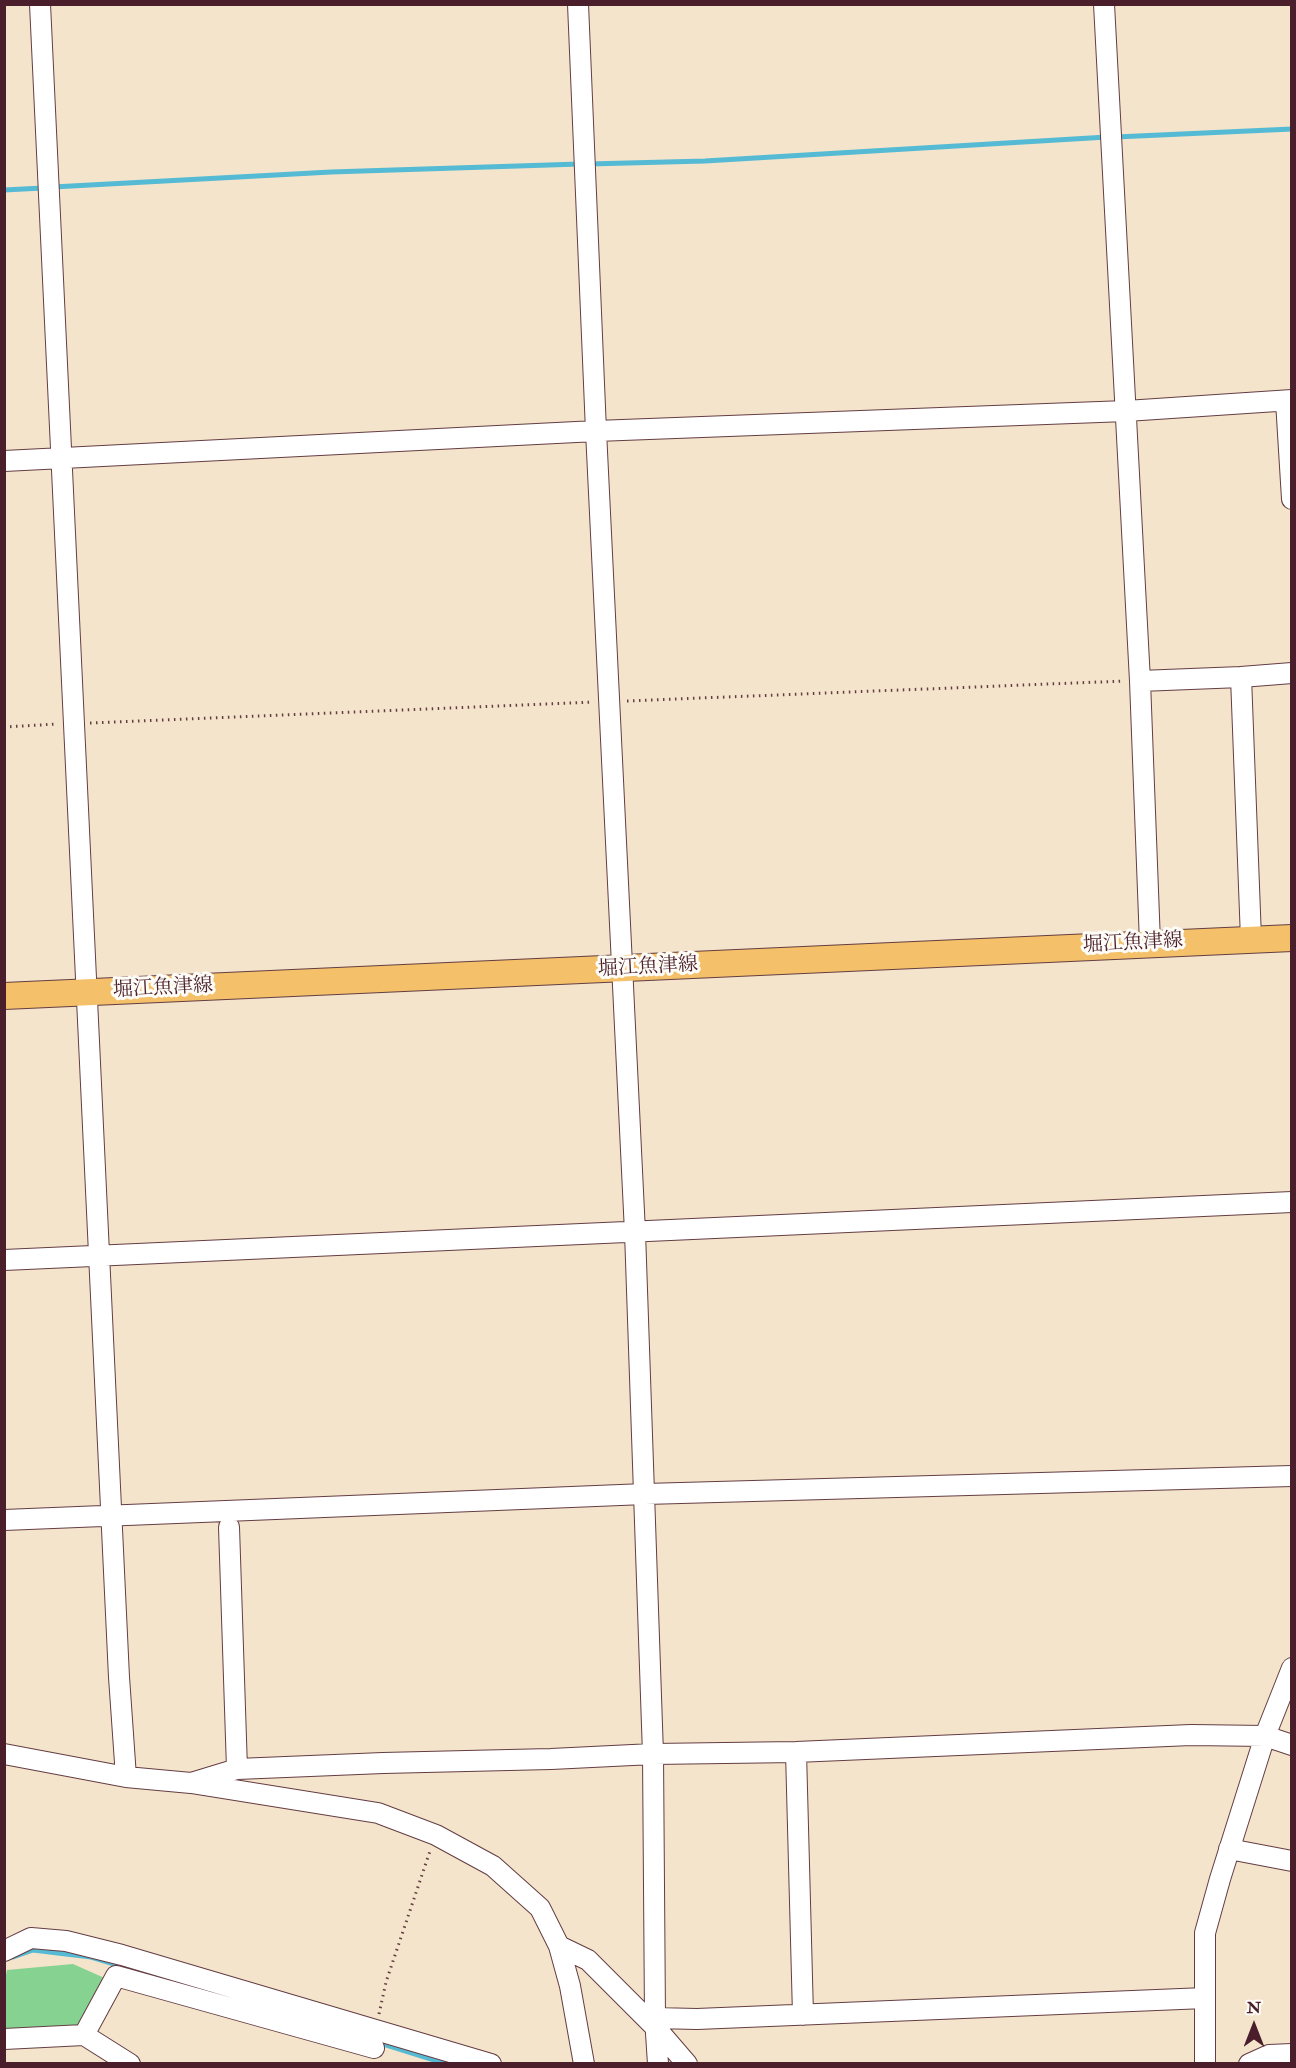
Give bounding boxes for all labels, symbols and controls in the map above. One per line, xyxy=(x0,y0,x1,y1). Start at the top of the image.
street label: 堀江魚津線 xyxy=(1082,929,1184,959)
street label: 堀江魚津線 xyxy=(597,953,699,983)
street label: 堀江魚津線 xyxy=(112,974,214,1004)
north arrow xyxy=(1224,1996,1284,2056)
text: N xyxy=(1247,1998,1261,2018)

